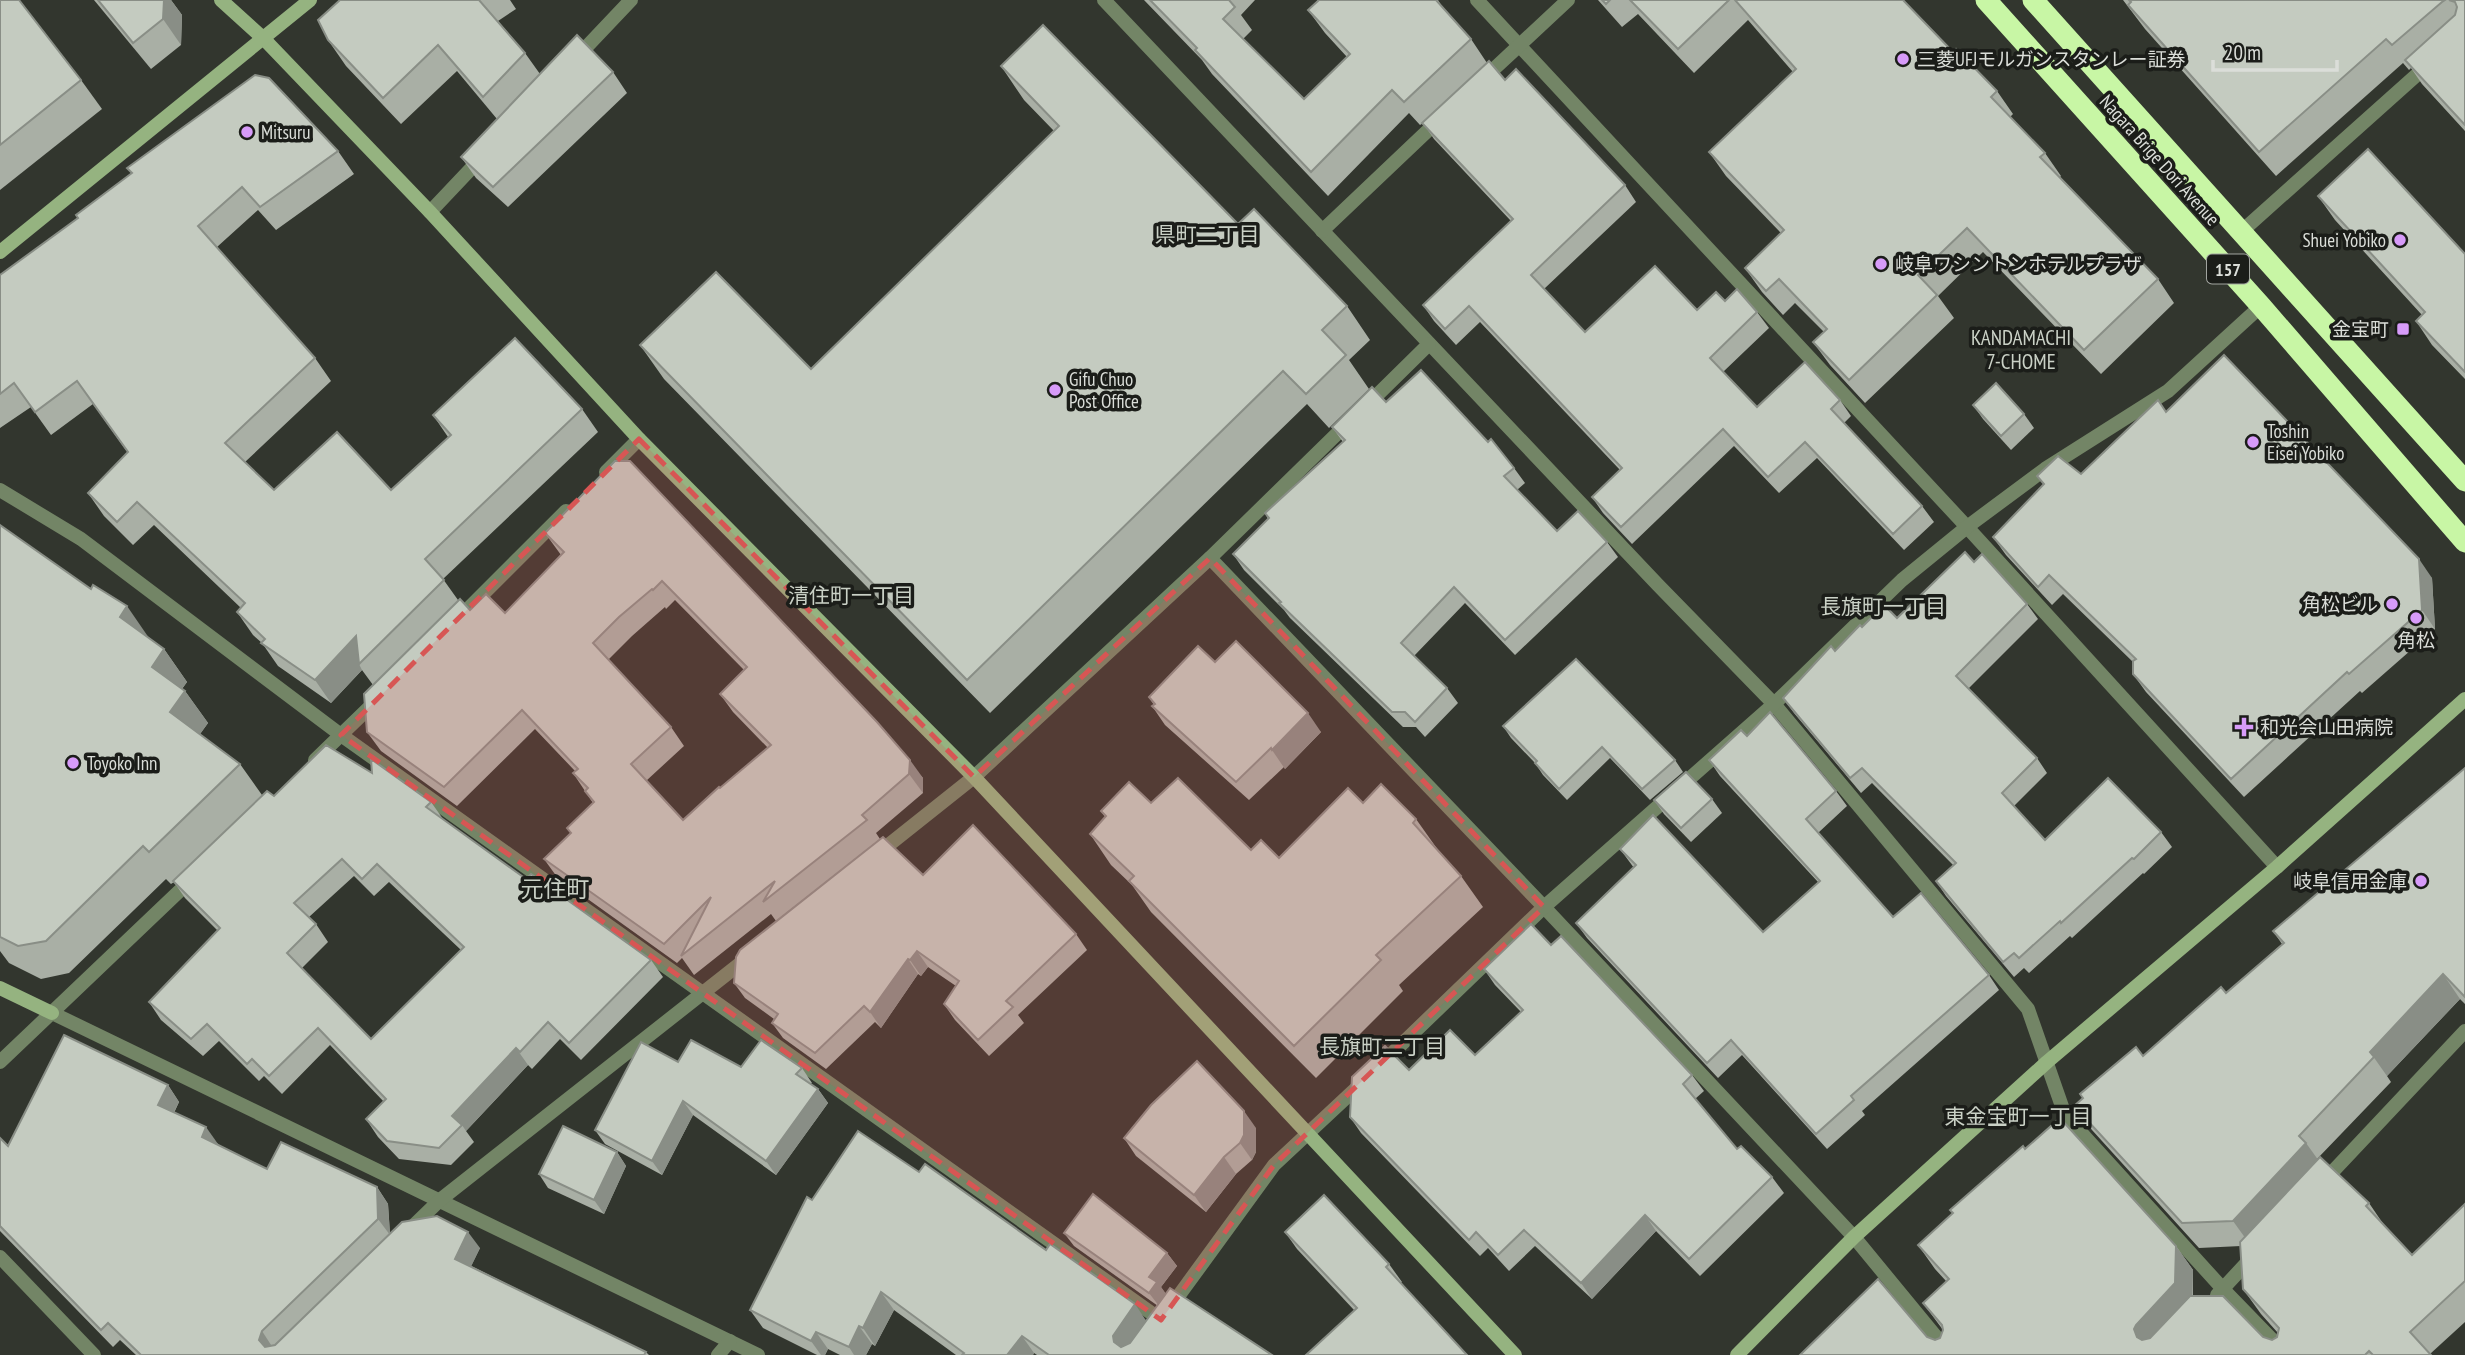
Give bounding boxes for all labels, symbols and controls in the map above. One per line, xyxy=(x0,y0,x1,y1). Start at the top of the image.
scale bar xyxy=(2213,28,2337,72)
text: 20 m xyxy=(2224,39,2261,66)
place label: 三菱UFJモルガンスタンレー証券 xyxy=(1917,47,2185,71)
marker: 三菱UFJモルガンスタンレー証券 xyxy=(1895,51,1911,67)
street label: Nagara Brige Dori Avenue xyxy=(2095,90,2225,231)
place label: Mitsuru xyxy=(261,120,311,144)
marker: Mitsuru xyxy=(239,124,255,140)
district label: 県町二丁目 xyxy=(1155,221,1260,248)
place label: Shuei Yobiko xyxy=(2302,228,2386,252)
marker: Shuei Yobiko xyxy=(2392,232,2408,248)
place label: 岐阜ワシントンホテルプラザ xyxy=(1895,252,2142,276)
road number: 157 xyxy=(2207,255,2249,284)
marker: 岐阜ワシントンホテルプラザ xyxy=(1873,256,1889,272)
place label: 金宝町 xyxy=(2332,317,2389,341)
marker: 金宝町 xyxy=(2395,321,2411,337)
district label: KANDAMACHI 7-CHOME xyxy=(1971,324,2071,375)
place label: Gifu Chuo Post Office xyxy=(1069,367,1139,413)
marker: Gifu Chuo Post Office xyxy=(1047,382,1063,398)
place label: Toshin Eisei Yobiko xyxy=(2267,419,2344,465)
marker: Toshin Eisei Yobiko xyxy=(2245,434,2261,450)
district label: 清住町一丁目 xyxy=(788,582,914,609)
place label: 角松ビル xyxy=(2302,592,2378,616)
district label: 長旗町一丁目 xyxy=(1820,593,1946,620)
marker: 角松ビル xyxy=(2384,596,2400,612)
marker: 角松 xyxy=(2408,610,2424,626)
place label: 角松 xyxy=(2397,628,2435,652)
place label: 和光会山田病院 xyxy=(2260,715,2393,739)
marker: 和光会山田病院 xyxy=(2234,717,2254,737)
place label: Toyoko Inn xyxy=(87,751,157,775)
marker: Toyoko Inn xyxy=(65,755,81,771)
place label: 岐阜信用金庫 xyxy=(2293,869,2407,893)
marker: 岐阜信用金庫 xyxy=(2413,873,2429,889)
district label: 元住町 xyxy=(521,874,590,903)
district label: 長旗町二丁目 xyxy=(1319,1033,1445,1060)
district label: 東金宝町一丁目 xyxy=(1945,1103,2092,1130)

